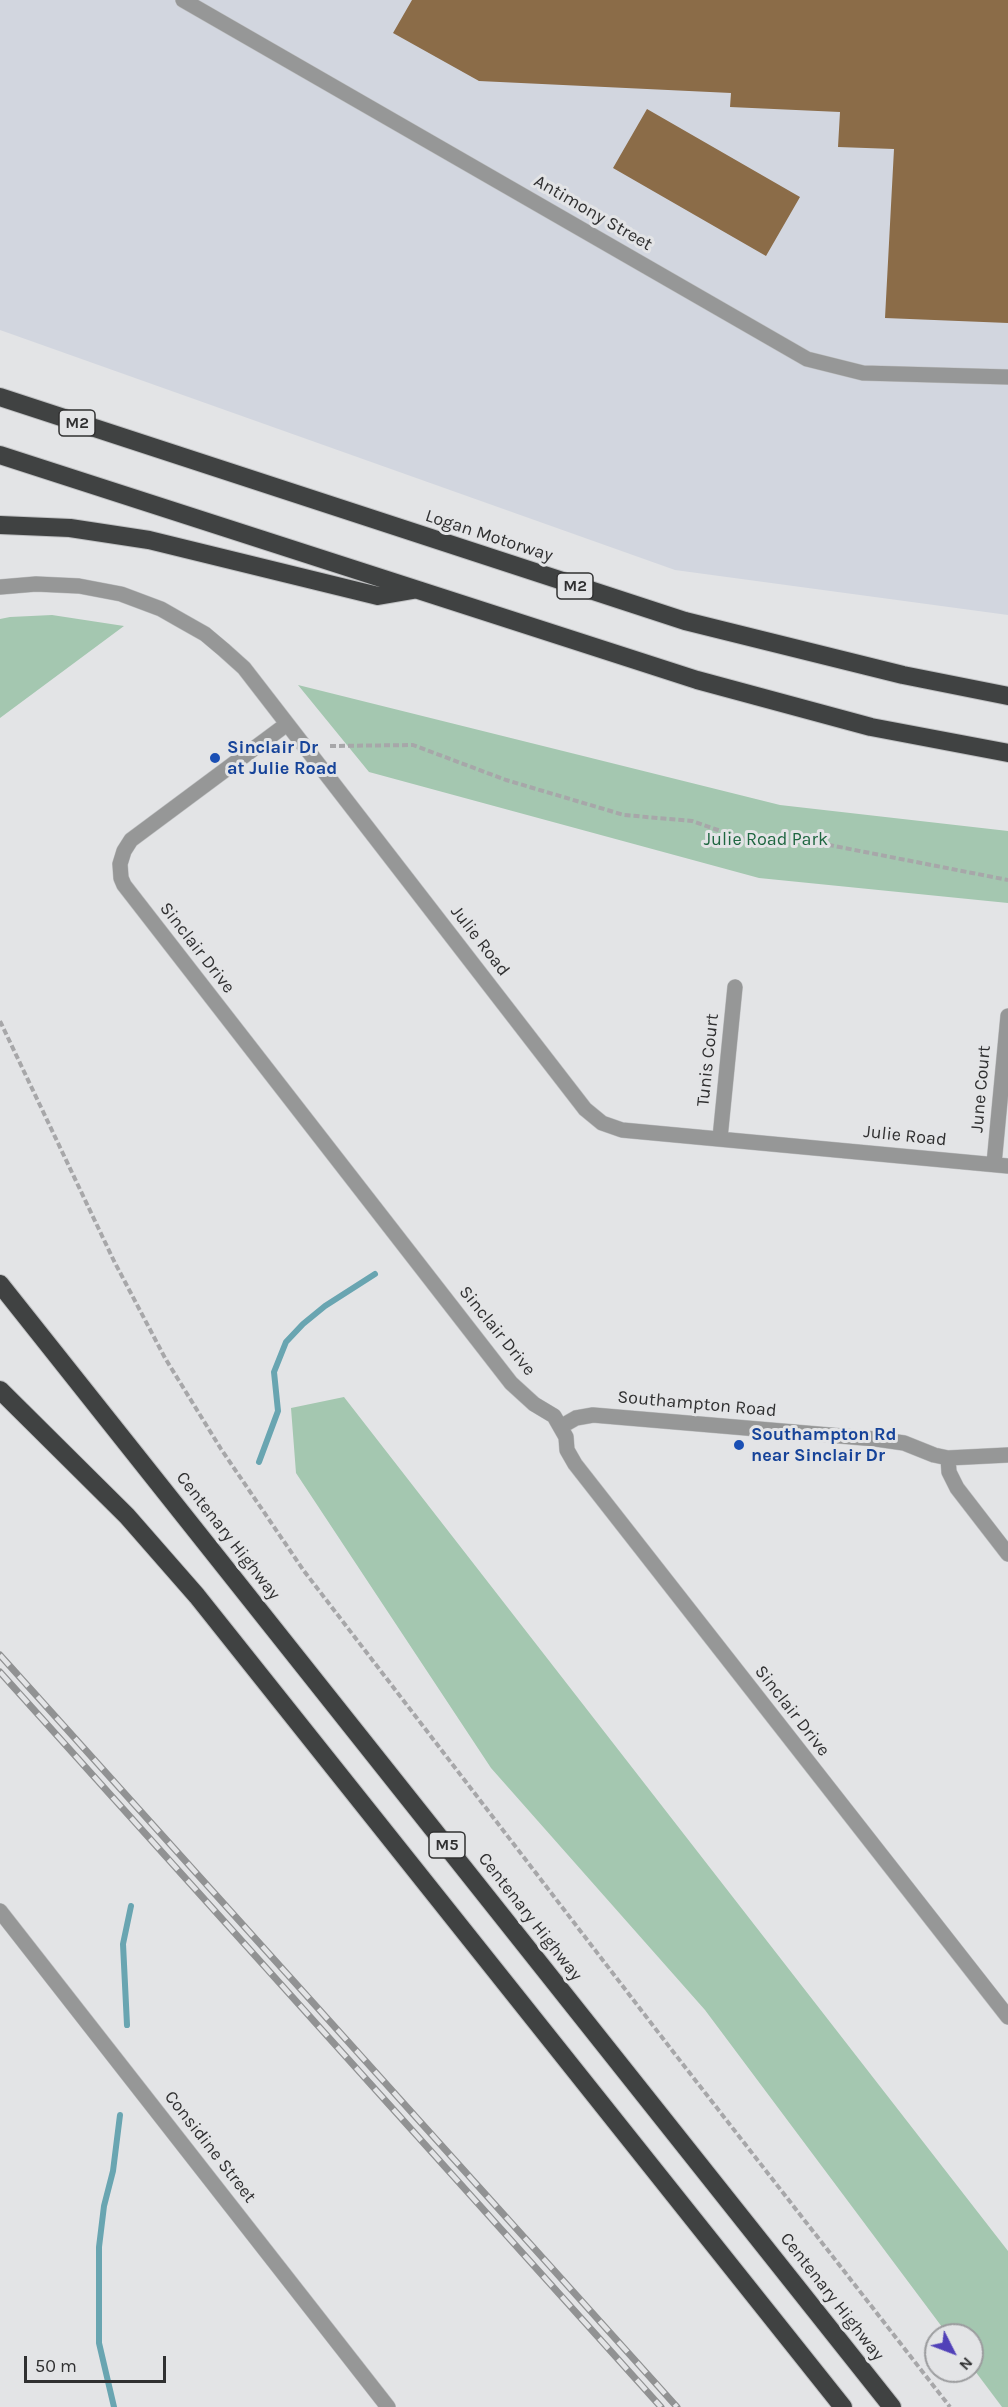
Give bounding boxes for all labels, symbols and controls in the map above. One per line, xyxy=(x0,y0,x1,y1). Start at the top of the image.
street label: Antimony Street xyxy=(530,170,656,256)
road number: M2 xyxy=(59,410,95,436)
street label: Logan Motorway xyxy=(422,505,556,567)
road number: M2 xyxy=(557,573,593,599)
place label: Sinclair Dr at Julie Road xyxy=(227,737,337,780)
marker: Sinclair Dr at Julie Road xyxy=(208,751,222,765)
park label: Julie Road Park xyxy=(704,829,828,851)
street label: Sinclair Drive xyxy=(155,898,239,998)
street label: Julie Road xyxy=(446,901,514,981)
street label: Tunis Court xyxy=(692,1012,724,1108)
street label: June Court xyxy=(966,1044,996,1134)
street label: Julie Road xyxy=(862,1121,948,1151)
street label: Sinclair Drive xyxy=(454,1282,540,1380)
street label: Southampton Road xyxy=(617,1386,777,1422)
place label: Southampton Rd near Sinclair Dr xyxy=(751,1424,897,1466)
marker: Southampton Rd near Sinclair Dr xyxy=(732,1438,746,1452)
street label: Centenary Highway xyxy=(171,1468,285,1604)
street label: Sinclair Drive xyxy=(750,1661,834,1761)
road number: M5 xyxy=(429,1832,465,1858)
street label: Centenary Highway xyxy=(473,1849,587,1985)
street label: Considine Street xyxy=(160,2087,260,2207)
street label: Centenary Highway xyxy=(775,2229,889,2365)
north arrow xyxy=(924,2323,984,2383)
scale bar xyxy=(27,2344,170,2382)
text: N xyxy=(955,2353,977,2375)
text: 50 m xyxy=(35,2355,77,2377)

